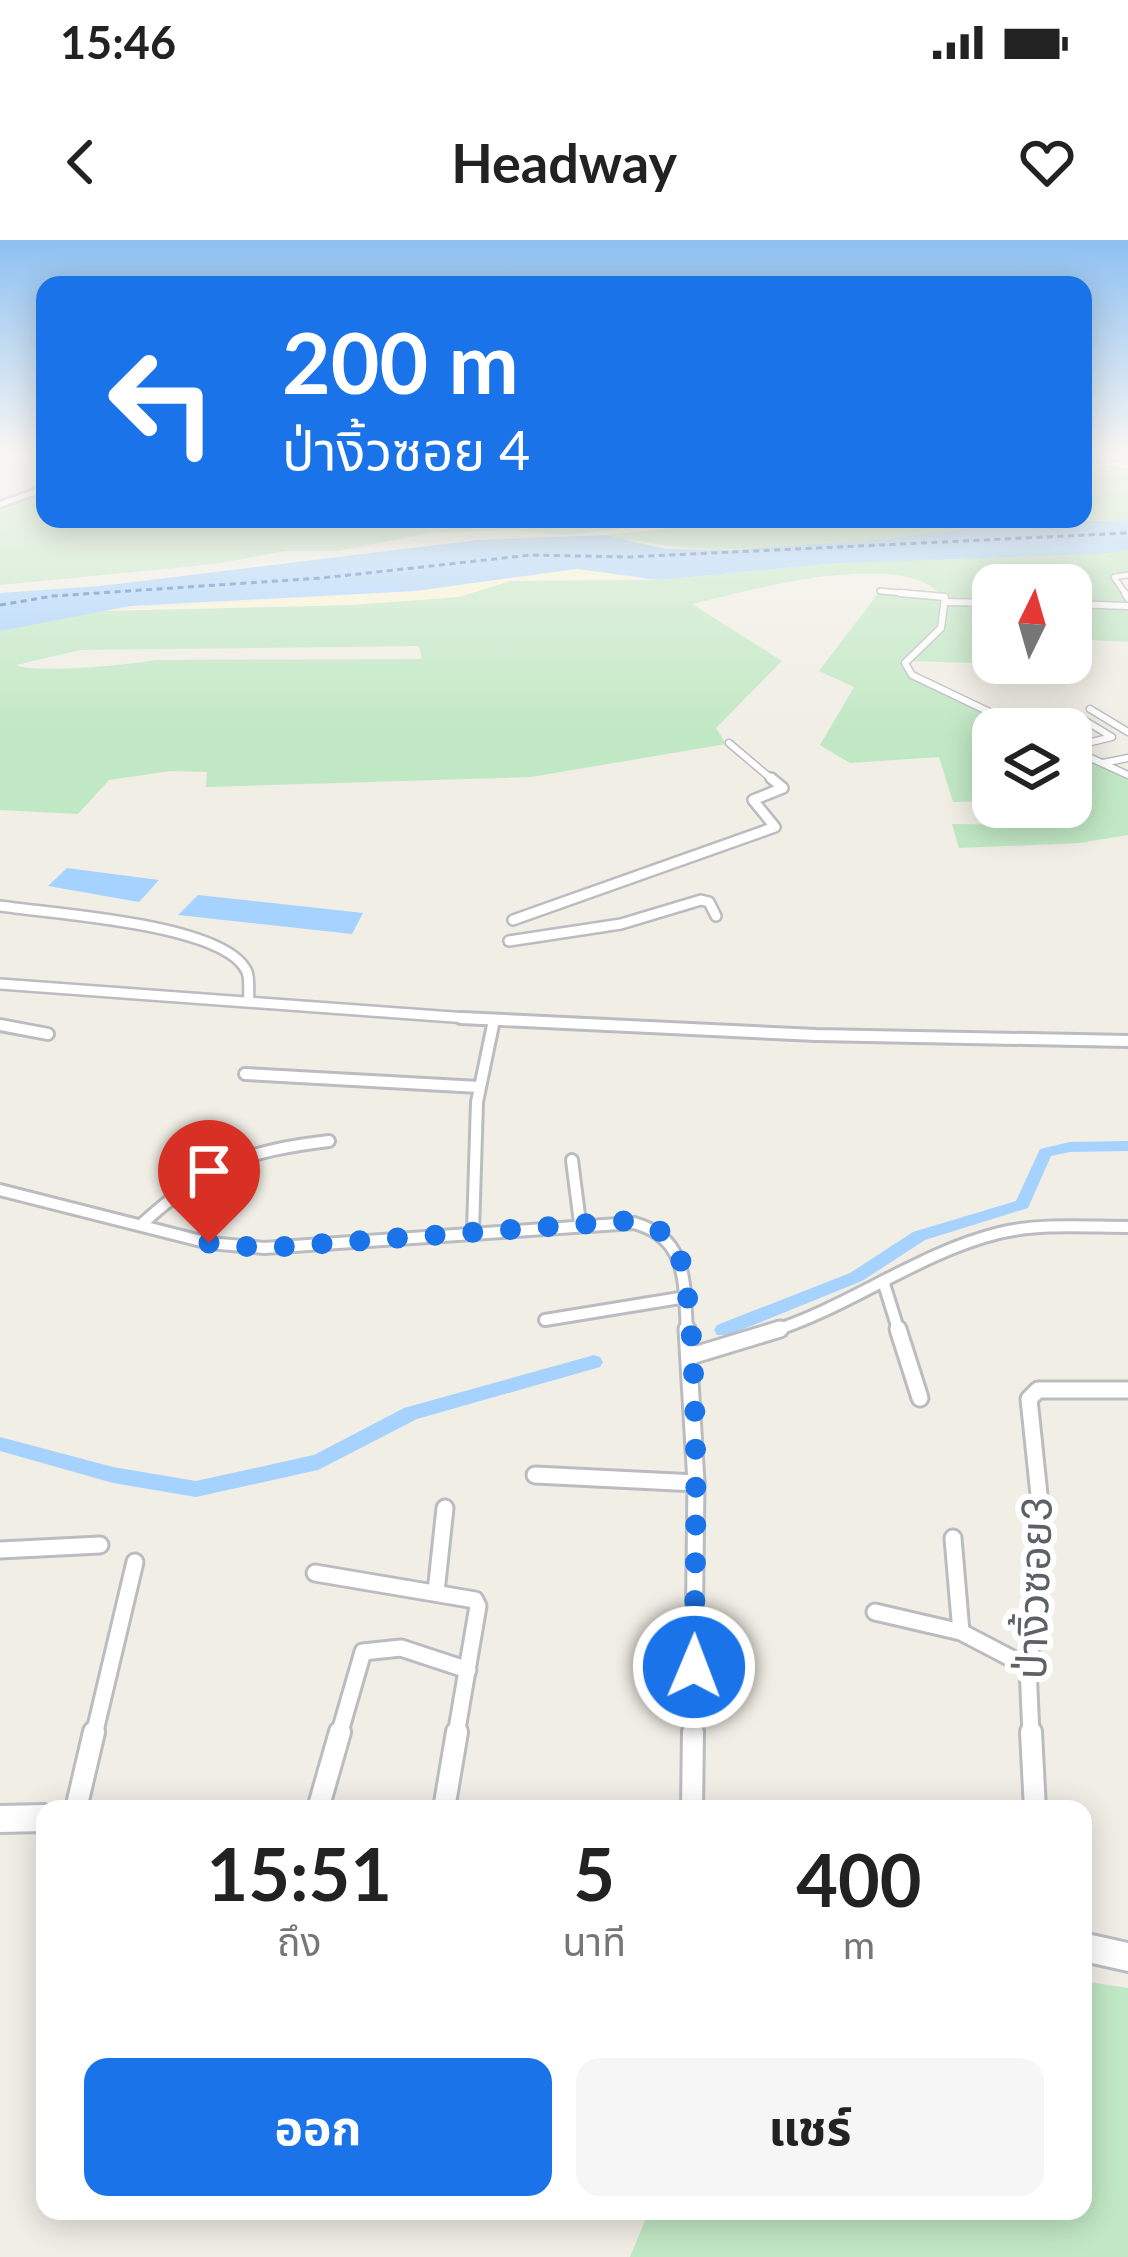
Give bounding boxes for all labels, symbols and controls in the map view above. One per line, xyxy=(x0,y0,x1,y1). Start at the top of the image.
text: 15:46 xyxy=(60,15,176,69)
icon: back xyxy=(48,129,114,195)
icon: heart xyxy=(1014,129,1080,195)
text: Headway xyxy=(451,130,677,195)
text: 200 m xyxy=(282,311,519,412)
icon: left xyxy=(84,324,240,480)
text: ป่างิ้วซอย 4 xyxy=(282,417,530,482)
north arrow xyxy=(972,564,1092,684)
map controls xyxy=(972,564,1092,828)
button: layers xyxy=(972,708,1092,828)
pin xyxy=(158,1120,260,1243)
icon: arrive xyxy=(176,1138,242,1204)
street label: ป่างิ้วซอย3 xyxy=(1005,1496,1061,1680)
position arrow xyxy=(631,1604,757,1730)
text: 15:51 xyxy=(206,1830,392,1916)
text: 5 xyxy=(573,1830,615,1916)
text: 400 xyxy=(796,1836,922,1922)
text: ถึง xyxy=(277,1918,321,1964)
text: นาที xyxy=(562,1918,626,1964)
text: m xyxy=(843,1921,875,1967)
button: ออก xyxy=(84,2058,552,2196)
button: แชร์ xyxy=(576,2058,1044,2196)

